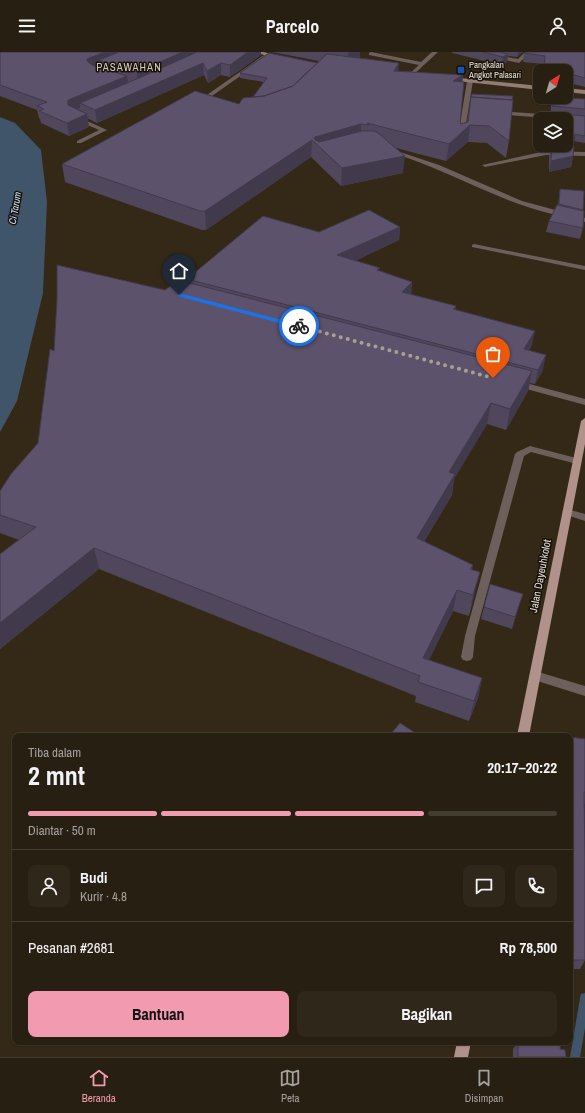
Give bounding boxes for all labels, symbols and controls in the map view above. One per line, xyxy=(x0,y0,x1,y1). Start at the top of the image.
text: Parcelo xyxy=(266,14,319,39)
icon: menu xyxy=(16,15,38,37)
icon: person xyxy=(547,15,569,37)
place label: Pangkalan Angkot Palasari xyxy=(468,59,521,81)
district label: PASAWAHAN xyxy=(96,60,162,74)
north arrow xyxy=(533,64,573,104)
map controls xyxy=(533,64,573,152)
marker: Pangkalan Angkot Palasari xyxy=(456,65,466,75)
button: layers xyxy=(533,112,573,152)
water label: Ci Tarum xyxy=(6,191,24,225)
pin xyxy=(162,254,196,295)
icon: home xyxy=(168,260,190,282)
courier xyxy=(279,306,319,346)
icon: bike xyxy=(288,315,310,337)
pin xyxy=(476,337,510,378)
icon: bag xyxy=(482,343,504,365)
street label: Jalan Dayeuhkolot xyxy=(526,538,554,614)
text: Tiba dalam xyxy=(28,744,81,761)
text: 20:17–20:22 xyxy=(487,757,557,778)
text: 2 mnt xyxy=(28,758,85,793)
text: Diantar · 50 m xyxy=(28,822,96,839)
button: person xyxy=(28,865,70,907)
button: chat xyxy=(463,865,505,907)
button: phone xyxy=(515,865,557,907)
text: Budi xyxy=(80,867,107,888)
text: Kurir · 4.8 xyxy=(80,888,127,905)
text: Pesanan #2681 xyxy=(28,937,114,958)
text: Rp 78,500 xyxy=(500,937,557,958)
button: Bantuan xyxy=(28,991,289,1037)
button: Bagikan xyxy=(297,991,557,1037)
tab: Beranda xyxy=(82,1067,116,1105)
tab: Peta xyxy=(279,1067,301,1105)
tab: Disimpan xyxy=(465,1067,503,1105)

